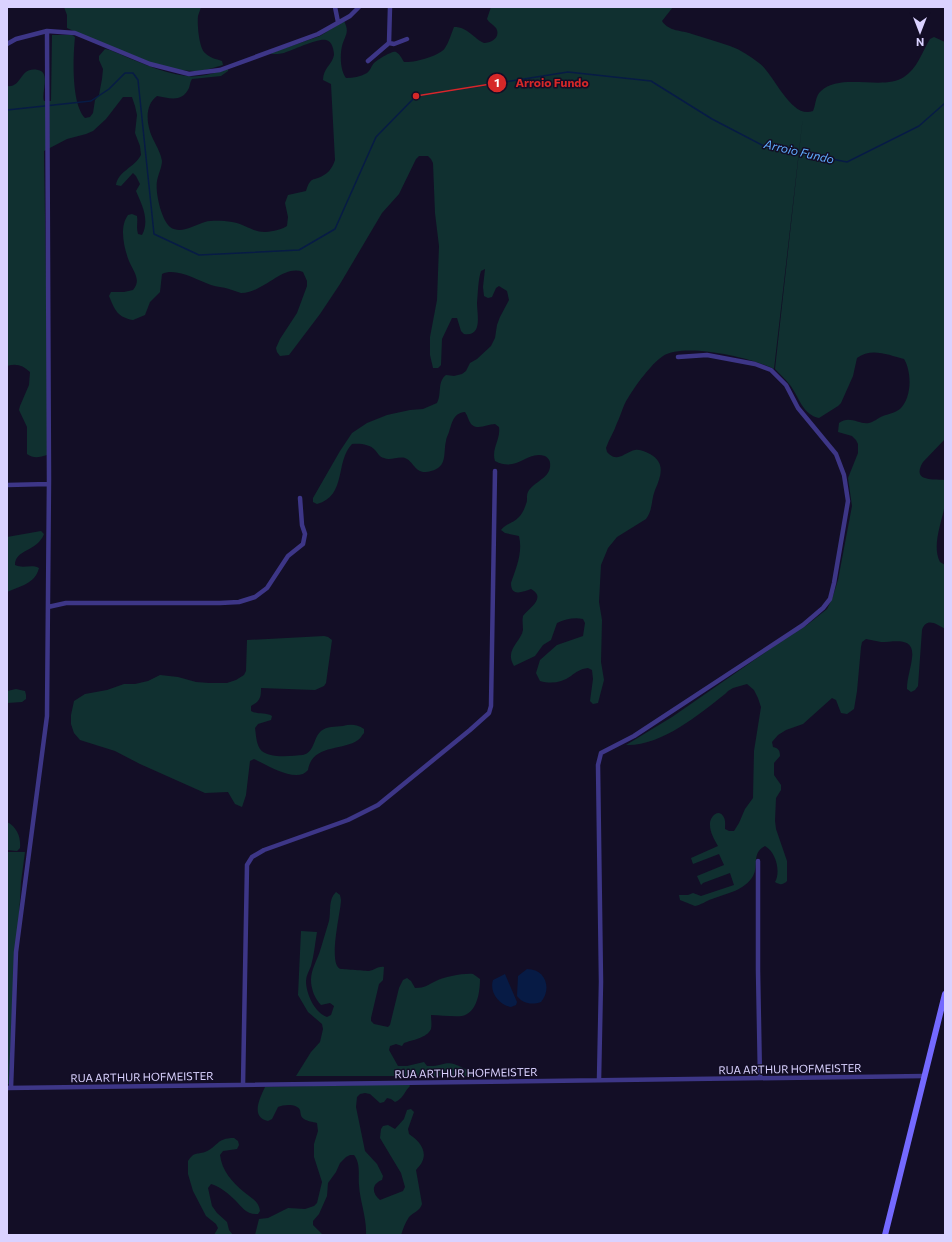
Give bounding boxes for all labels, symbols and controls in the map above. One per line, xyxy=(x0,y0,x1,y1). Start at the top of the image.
north arrow xyxy=(900,12,940,52)
text: N xyxy=(916,36,924,49)
callout: Arroio Fundo xyxy=(487,71,596,95)
text: 1 xyxy=(494,75,500,89)
text: Arroio Fundo xyxy=(515,75,589,89)
water label: Arroio Fundo xyxy=(762,136,836,166)
street label: RUA ARTHUR HOFMEISTER xyxy=(718,1061,862,1076)
street label: RUA ARTHUR HOFMEISTER xyxy=(394,1065,538,1080)
street label: RUA ARTHUR HOFMEISTER xyxy=(70,1069,214,1084)

